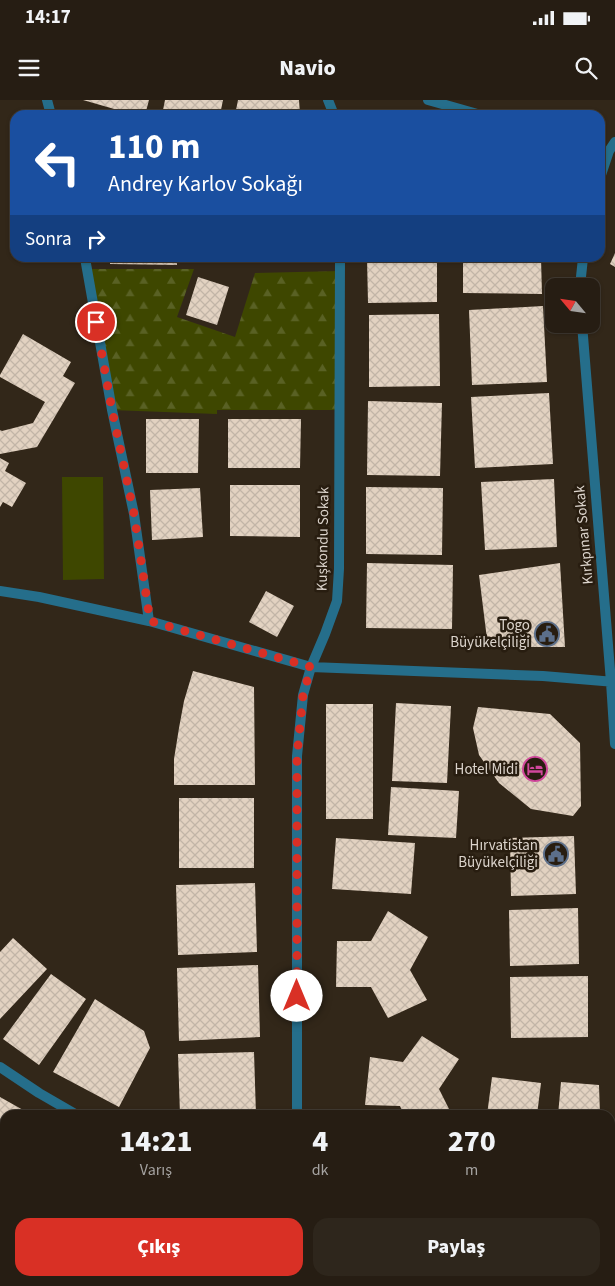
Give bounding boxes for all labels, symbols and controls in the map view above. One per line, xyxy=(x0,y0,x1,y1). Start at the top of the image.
text: 14:17 xyxy=(25,4,71,31)
text: Navio xyxy=(279,52,336,84)
icon: menu xyxy=(15,54,43,82)
icon: search xyxy=(572,54,600,82)
text: 110 m xyxy=(108,122,200,172)
icon: left xyxy=(25,130,90,195)
text: Andrey Karlov Sokağı xyxy=(108,168,303,200)
icon: right xyxy=(82,225,110,253)
text: Sonra xyxy=(25,226,72,253)
north arrow xyxy=(545,278,600,332)
map controls xyxy=(545,278,600,333)
pin xyxy=(75,301,117,343)
icon: arrive xyxy=(82,308,110,336)
street label: Kırkpınar Sokak xyxy=(569,484,599,585)
street label: Kuşkondu Sokak xyxy=(312,486,334,591)
place label: Togo Büyükelçiliği xyxy=(450,615,530,653)
public building icon: Togo Büyükelçiliği xyxy=(534,621,560,647)
hotel icon: Hotel Midi xyxy=(522,756,548,782)
place label: Hotel Midi xyxy=(455,759,518,780)
place label: Hırvatistan Büyükelçiliği xyxy=(458,835,538,873)
public building icon: Hırvatistan Büyükelçiliği xyxy=(543,841,569,867)
position arrow xyxy=(270,969,322,1021)
text: 14:21 xyxy=(119,1120,193,1163)
text: 4 xyxy=(312,1120,328,1163)
text: 270 xyxy=(448,1120,496,1163)
text: Varış xyxy=(140,1159,172,1181)
text: dk xyxy=(312,1159,329,1181)
text: m xyxy=(465,1159,478,1181)
button: Çıkış xyxy=(15,1218,303,1276)
button: Paylaş xyxy=(313,1218,600,1276)

